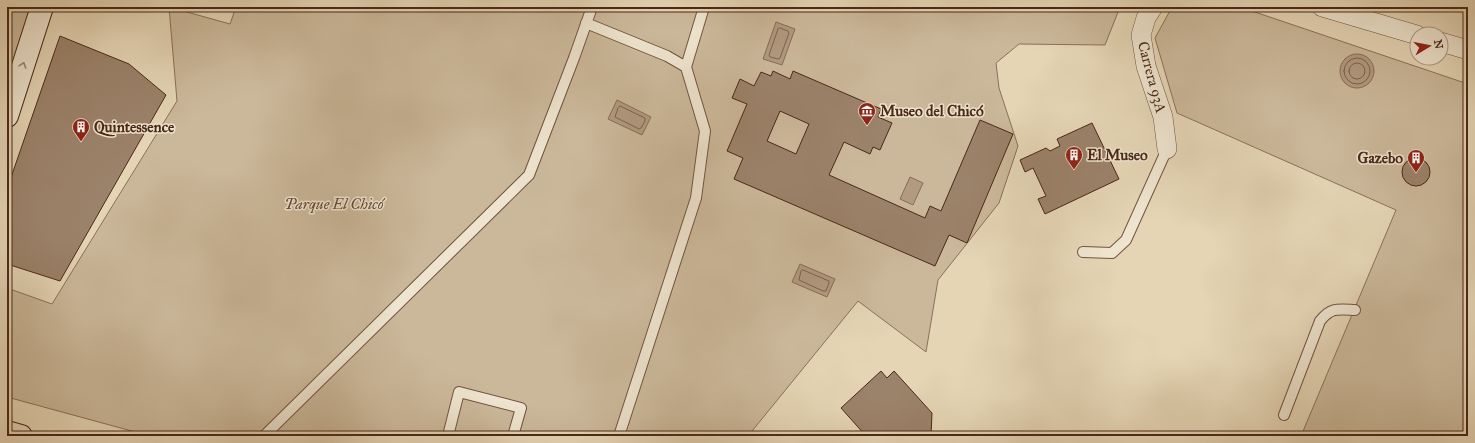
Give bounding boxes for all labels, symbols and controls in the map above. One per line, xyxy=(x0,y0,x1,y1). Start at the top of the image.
north arrow xyxy=(1409,26,1449,66)
street label: Carrera 93A xyxy=(1134,39,1170,115)
text: N xyxy=(1431,39,1446,51)
one-way arrow xyxy=(18,62,27,69)
museum icon: Museo del Chicó xyxy=(857,101,877,126)
place label: Museo del Chicó xyxy=(880,102,984,120)
building icon: Quintessence xyxy=(71,117,91,142)
place label: Quintessence xyxy=(94,118,175,137)
building icon: El Museo xyxy=(1064,145,1084,170)
place label: El Museo xyxy=(1087,146,1148,164)
building icon: Gazebo xyxy=(1406,148,1426,173)
place label: Gazebo xyxy=(1358,149,1403,167)
park label: Parque El Chicó xyxy=(285,195,386,213)

